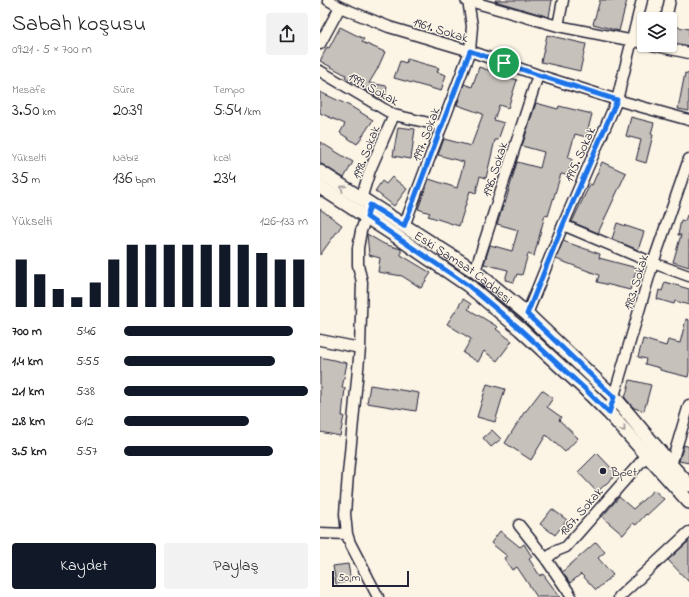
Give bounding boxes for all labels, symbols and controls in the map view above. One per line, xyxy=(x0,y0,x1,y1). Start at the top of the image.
text: Sabah koşusu xyxy=(12,9,146,41)
map controls xyxy=(637,12,677,52)
button: layers xyxy=(637,12,677,52)
button: share xyxy=(266,13,308,55)
street label: 1961. Sokak xyxy=(411,13,471,48)
text: 09:21 · 5 × 700 m xyxy=(12,40,92,59)
pin xyxy=(487,46,521,80)
icon: arrive xyxy=(493,52,515,74)
street label: 1999. Sokak xyxy=(345,68,402,111)
text: Mesafe xyxy=(12,82,45,98)
text: Süre xyxy=(113,82,134,98)
text: Tempo xyxy=(213,82,245,98)
text: 3.50 xyxy=(12,98,40,123)
text: 20:39 xyxy=(113,98,142,123)
text: 5:54 xyxy=(213,98,241,123)
text: km xyxy=(40,104,56,120)
text: /km xyxy=(241,104,261,120)
street label: 1997. Sokak xyxy=(407,105,445,164)
street label: 1998. Sokak xyxy=(348,123,385,182)
street label: 1995. Sokak xyxy=(560,124,601,185)
street label: 1996. Sokak xyxy=(478,139,513,199)
text: Yükselti xyxy=(12,150,46,166)
text: Nabız xyxy=(113,150,138,166)
text: kcal xyxy=(213,150,231,166)
text: 35 xyxy=(12,166,29,191)
text: 136 xyxy=(113,166,133,191)
text: 234 xyxy=(213,166,236,191)
text: m xyxy=(29,172,40,188)
text: bpm xyxy=(133,172,156,188)
one-way arrow xyxy=(340,185,347,193)
text: Yükselti xyxy=(12,212,52,231)
text: 126–133 m xyxy=(260,212,308,231)
street label: Eski Samsat Caddesi xyxy=(410,227,516,309)
street label: 1983. Sokak xyxy=(619,252,654,313)
text: 700 m xyxy=(12,322,42,341)
text: 5:46 xyxy=(76,322,96,341)
text: 1.4 km xyxy=(12,352,43,371)
text: 5:55 xyxy=(76,352,99,371)
text: 2.1 km xyxy=(12,382,44,401)
text: 5:38 xyxy=(76,382,95,401)
text: 2.8 km xyxy=(12,412,45,431)
text: 6:12 xyxy=(76,412,93,431)
one-way arrow xyxy=(618,424,625,432)
text: 3.5 km xyxy=(12,442,47,461)
text: 5:57 xyxy=(76,442,97,461)
place label: Bpet xyxy=(610,463,638,482)
marker: Bpet xyxy=(598,466,608,476)
street label: 1867. Sokak xyxy=(555,483,608,541)
button: Kaydet xyxy=(12,543,156,589)
button: Paylaş xyxy=(164,543,308,589)
scale bar xyxy=(332,569,409,588)
text: 50 m xyxy=(338,570,360,586)

